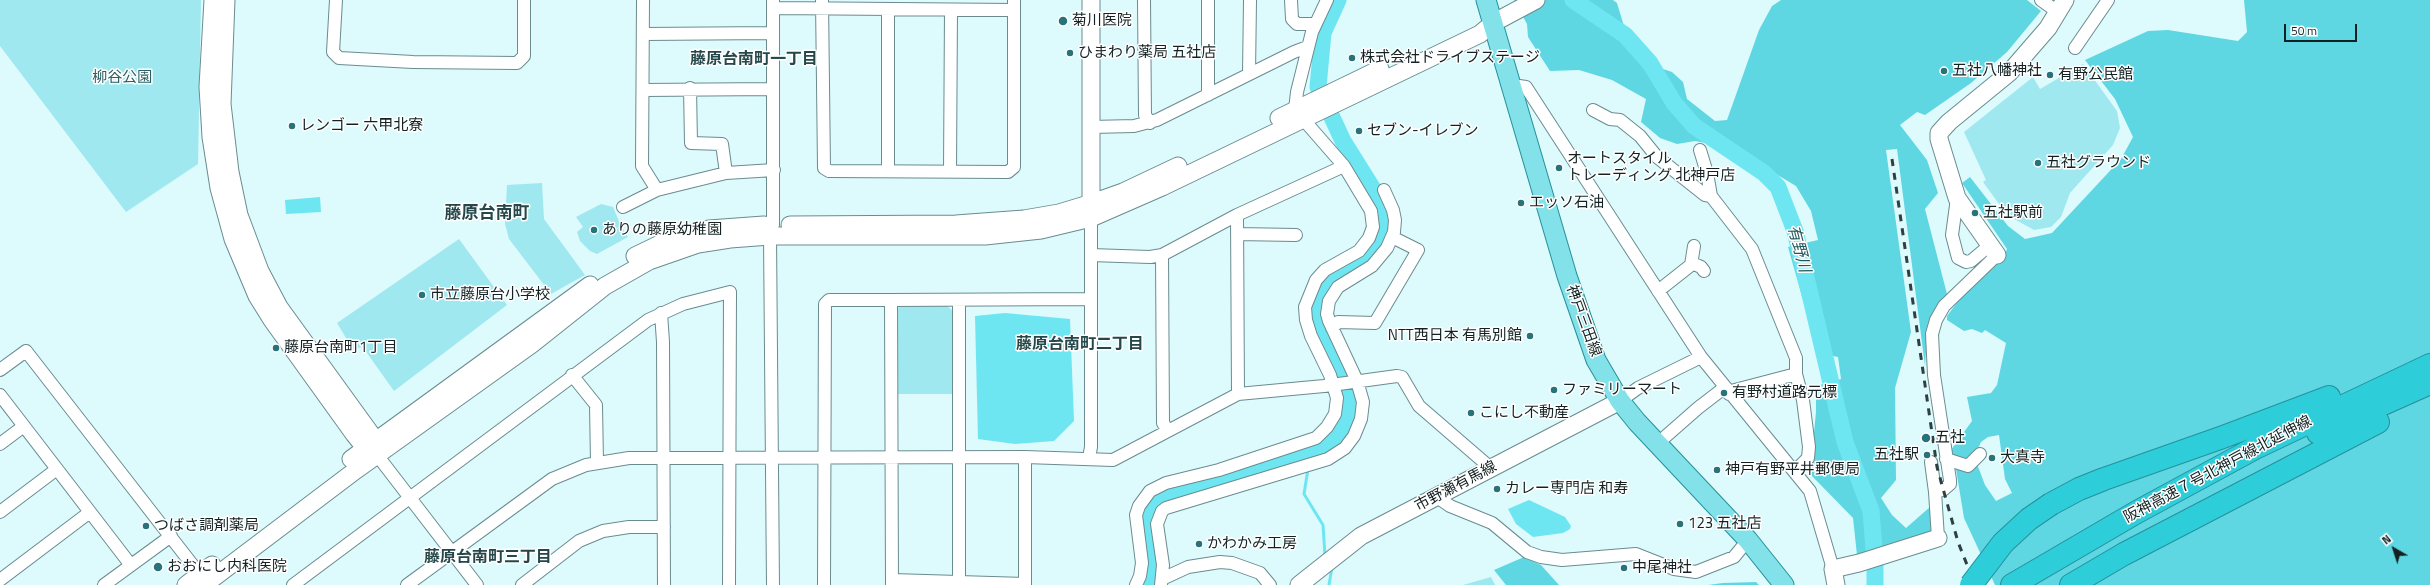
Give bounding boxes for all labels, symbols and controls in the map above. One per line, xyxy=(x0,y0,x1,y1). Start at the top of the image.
place label: 菊川医院 xyxy=(1072,12,1132,30)
marker: 菊川医院 xyxy=(1057,15,1069,27)
scale bar xyxy=(2286,16,2359,42)
text: 50 m xyxy=(2291,21,2317,40)
place label: ひまわり薬局 五社店 xyxy=(1078,44,1216,62)
marker: ひまわり薬局 五社店 xyxy=(1065,48,1075,58)
place label: 株式会社ドライブステージ xyxy=(1360,49,1540,67)
district label: 藤原台南町一丁目 xyxy=(690,50,818,70)
marker: 株式会社ドライブステージ xyxy=(1347,53,1357,63)
place label: 五社八幡神社 xyxy=(1952,62,2042,80)
marker: 五社八幡神社 xyxy=(1939,66,1949,76)
place label: 有野公民館 xyxy=(2058,66,2133,84)
park label: 柳谷公園 xyxy=(92,69,152,87)
marker: 有野公民館 xyxy=(2045,70,2055,80)
place label: レンゴー 六甲北寮 xyxy=(300,117,423,135)
marker: レンゴー 六甲北寮 xyxy=(287,121,297,131)
place label: セブン-イレブン xyxy=(1367,122,1479,140)
marker: セブン-イレブン xyxy=(1354,126,1364,136)
place label: オートスタイル トレーディング 北神戸店 xyxy=(1567,150,1735,185)
place label: 五社グラウンド xyxy=(2046,154,2151,172)
marker: 五社グラウンド xyxy=(2033,158,2043,168)
marker: オートスタイル トレーディング 北神戸店 xyxy=(1554,163,1564,173)
place label: エッソ石油 xyxy=(1529,194,1604,212)
marker: エッソ石油 xyxy=(1516,198,1526,208)
district label: 藤原台南町 xyxy=(445,204,529,224)
place label: 五社駅前 xyxy=(1983,204,2043,222)
marker: 五社駅前 xyxy=(1970,208,1980,218)
place label: ありの藤原幼稚園 xyxy=(602,221,722,239)
water label: 有野川 xyxy=(1783,223,1813,275)
marker: ありの藤原幼稚園 xyxy=(589,225,599,235)
street label: 神戸三田線 xyxy=(1562,283,1604,359)
place label: 市立藤原台小学校 xyxy=(430,286,550,304)
marker: 市立藤原台小学校 xyxy=(417,290,427,300)
place label: NTT西日本 有馬別館 xyxy=(1388,327,1522,345)
marker: NTT西日本 有馬別館 xyxy=(1525,331,1535,341)
district label: 藤原台南町二丁目 xyxy=(1016,335,1144,355)
place label: 藤原台南町1丁目 xyxy=(284,339,397,357)
marker: 藤原台南町1丁目 xyxy=(271,343,281,353)
place label: ファミリーマート xyxy=(1562,381,1682,399)
place label: 有野村道路元標 xyxy=(1732,384,1837,402)
marker: ファミリーマート xyxy=(1549,385,1559,395)
marker: 有野村道路元標 xyxy=(1719,388,1729,398)
place label: こにし不動産 xyxy=(1479,404,1569,422)
marker: こにし不動産 xyxy=(1466,408,1476,418)
street label: 阪神高速７号北神戸線北延伸線 xyxy=(2121,413,2315,527)
place label: 五社 xyxy=(1935,429,1965,447)
marker: 五社 xyxy=(1920,432,1932,444)
place label: 五社駅 xyxy=(1874,446,1919,464)
place label: 大真寺 xyxy=(2000,449,2045,467)
marker: 五社駅 xyxy=(1922,450,1932,460)
marker: 大真寺 xyxy=(1987,453,1997,463)
street label: 市野瀬有馬線 xyxy=(1412,458,1500,516)
place label: 神戸有野平井郵便局 xyxy=(1725,461,1860,479)
marker: 神戸有野平井郵便局 xyxy=(1712,465,1722,475)
place label: カレー専門店 和寿 xyxy=(1505,480,1628,498)
marker: カレー専門店 和寿 xyxy=(1492,484,1502,494)
place label: 123 五社店 xyxy=(1688,515,1761,533)
place label: つばさ調剤薬局 xyxy=(154,517,259,535)
marker: 123 五社店 xyxy=(1675,519,1685,529)
marker: つばさ調剤薬局 xyxy=(141,521,151,531)
north arrow xyxy=(2374,529,2414,569)
text: N xyxy=(2378,531,2394,548)
place label: かわかみ工房 xyxy=(1207,535,1297,553)
marker: かわかみ工房 xyxy=(1194,539,1204,549)
district label: 藤原台南町三丁目 xyxy=(424,548,552,568)
place label: おおにし内科医院 xyxy=(167,558,287,576)
place label: 中尾神社 xyxy=(1632,559,1692,577)
marker: おおにし内科医院 xyxy=(152,561,164,573)
marker: 中尾神社 xyxy=(1619,563,1629,573)

